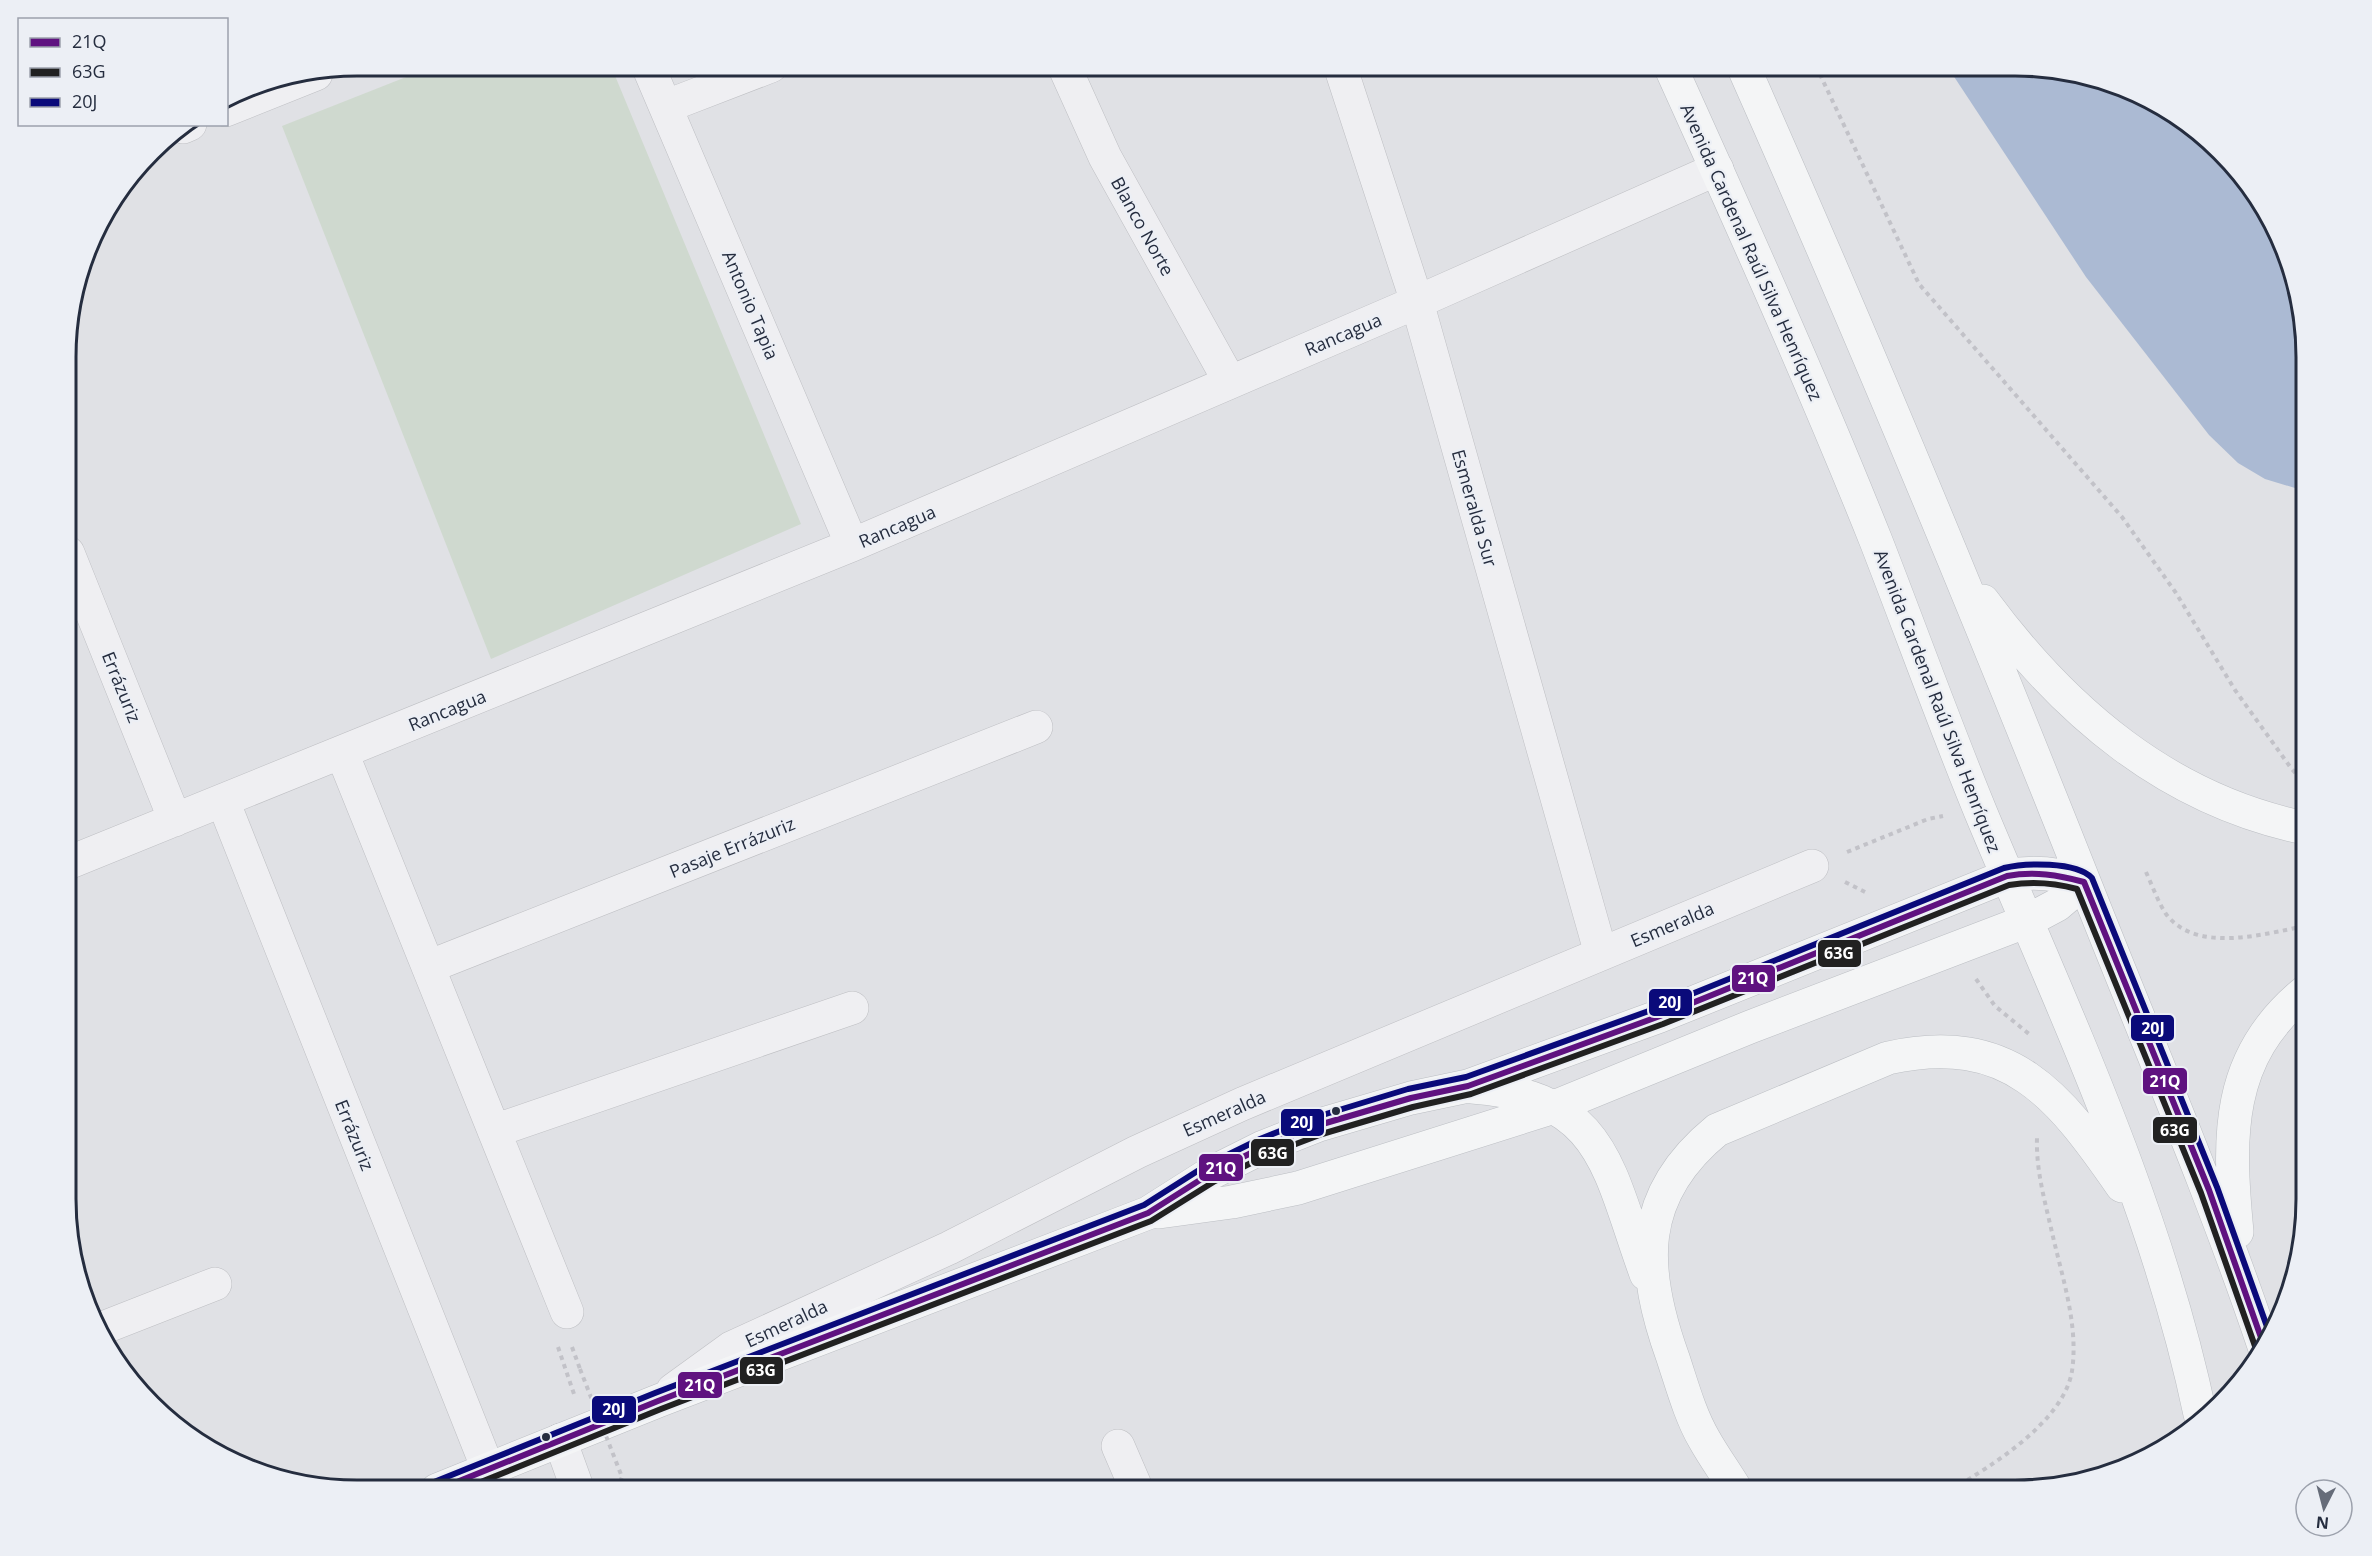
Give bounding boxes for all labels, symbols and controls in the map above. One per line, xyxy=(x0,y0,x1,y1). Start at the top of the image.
legend xyxy=(18,18,228,126)
text: 21Q xyxy=(72,29,107,53)
text: 63G xyxy=(72,59,106,83)
text: 20J xyxy=(72,89,97,113)
street label: Avenida Cardenal Raúl Silva Henríquez xyxy=(1675,100,1829,404)
street label: Blanco Norte xyxy=(1106,172,1180,280)
street label: Antonio Tapia xyxy=(717,247,785,363)
street label: Rancagua xyxy=(1301,307,1385,361)
street label: Esmeralda Sur xyxy=(1447,446,1503,570)
street label: Rancagua xyxy=(855,499,939,553)
street label: Avenida Cardenal Raúl Silva Henríquez xyxy=(1869,546,2007,856)
street label: Errázuriz xyxy=(97,648,147,726)
street label: Rancagua xyxy=(405,684,489,736)
street label: Pasaje Errázuriz xyxy=(666,811,798,883)
street label: Esmeralda xyxy=(1627,896,1717,952)
line badge: 63G xyxy=(1817,939,1862,968)
text: 63G xyxy=(1824,942,1854,964)
line badge: 21Q xyxy=(1731,964,1776,993)
text: 21Q xyxy=(1737,967,1769,989)
line badge: 20J xyxy=(1648,988,1693,1017)
text: 20J xyxy=(1658,991,1682,1013)
line badge: 20J xyxy=(2130,1014,2175,1042)
text: 20J xyxy=(2141,1017,2165,1039)
line badge: 21Q xyxy=(2142,1067,2188,1095)
text: 21Q xyxy=(2149,1070,2181,1092)
street label: Esmeralda xyxy=(1179,1084,1269,1142)
street label: Errázuriz xyxy=(330,1096,380,1174)
unlabelled marker xyxy=(1330,1105,1342,1117)
line badge: 20J xyxy=(1280,1108,1325,1137)
text: 20J xyxy=(1290,1111,1314,1133)
line badge: 63G xyxy=(2152,1116,2198,1144)
text: 63G xyxy=(2160,1119,2190,1141)
line badge: 63G xyxy=(1250,1138,1295,1167)
text: 63G xyxy=(1258,1142,1288,1164)
line badge: 21Q xyxy=(1198,1153,1244,1182)
text: 21Q xyxy=(1205,1157,1237,1179)
street label: Esmeralda xyxy=(741,1293,831,1353)
line badge: 63G xyxy=(739,1356,784,1385)
text: 63G xyxy=(746,1359,776,1381)
line badge: 21Q xyxy=(677,1371,723,1399)
text: 21Q xyxy=(684,1374,716,1396)
line badge: 20J xyxy=(591,1395,637,1424)
text: 20J xyxy=(602,1398,626,1420)
unlabelled marker xyxy=(540,1431,552,1443)
north arrow xyxy=(2294,1478,2354,1538)
text: N xyxy=(2315,1511,2330,1535)

